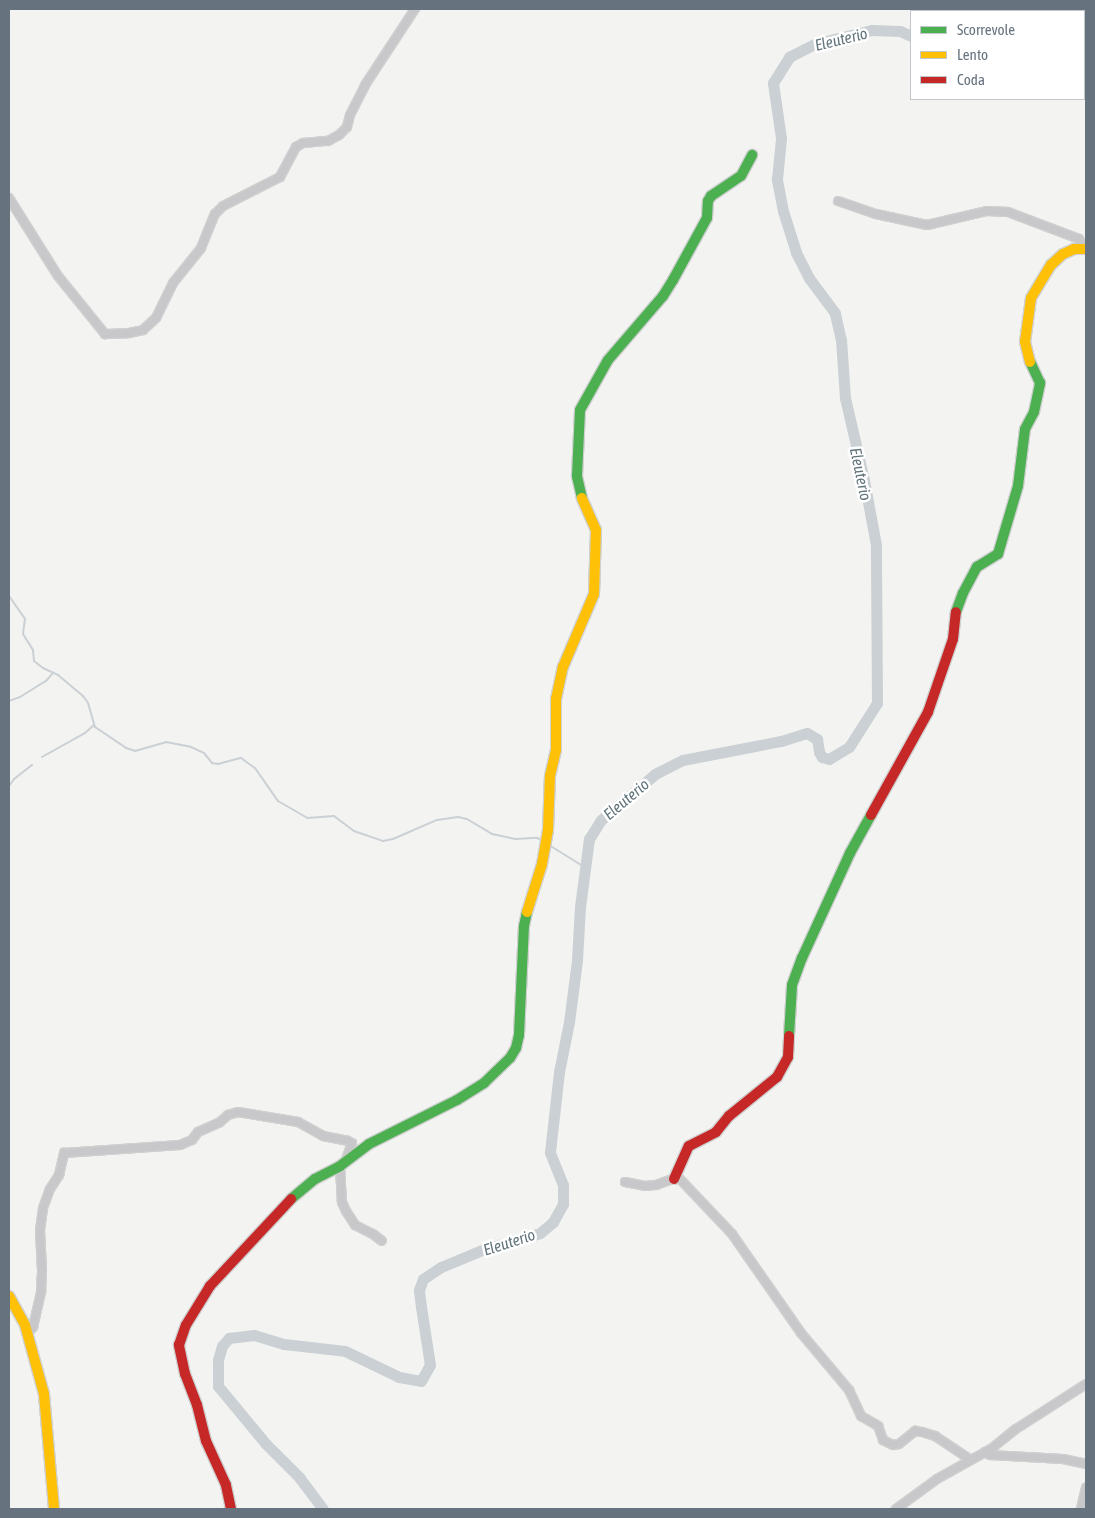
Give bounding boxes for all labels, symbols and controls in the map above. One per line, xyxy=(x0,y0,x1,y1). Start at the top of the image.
legend xyxy=(910,10,1085,100)
text: Scorrevole xyxy=(957,21,1015,38)
water label: Eleuterio xyxy=(813,23,869,55)
text: Lento xyxy=(957,46,988,63)
text: Coda xyxy=(957,71,985,88)
water label: Eleuterio xyxy=(846,446,876,502)
water label: Eleuterio xyxy=(599,774,653,824)
water label: Eleuterio xyxy=(481,1225,537,1259)

